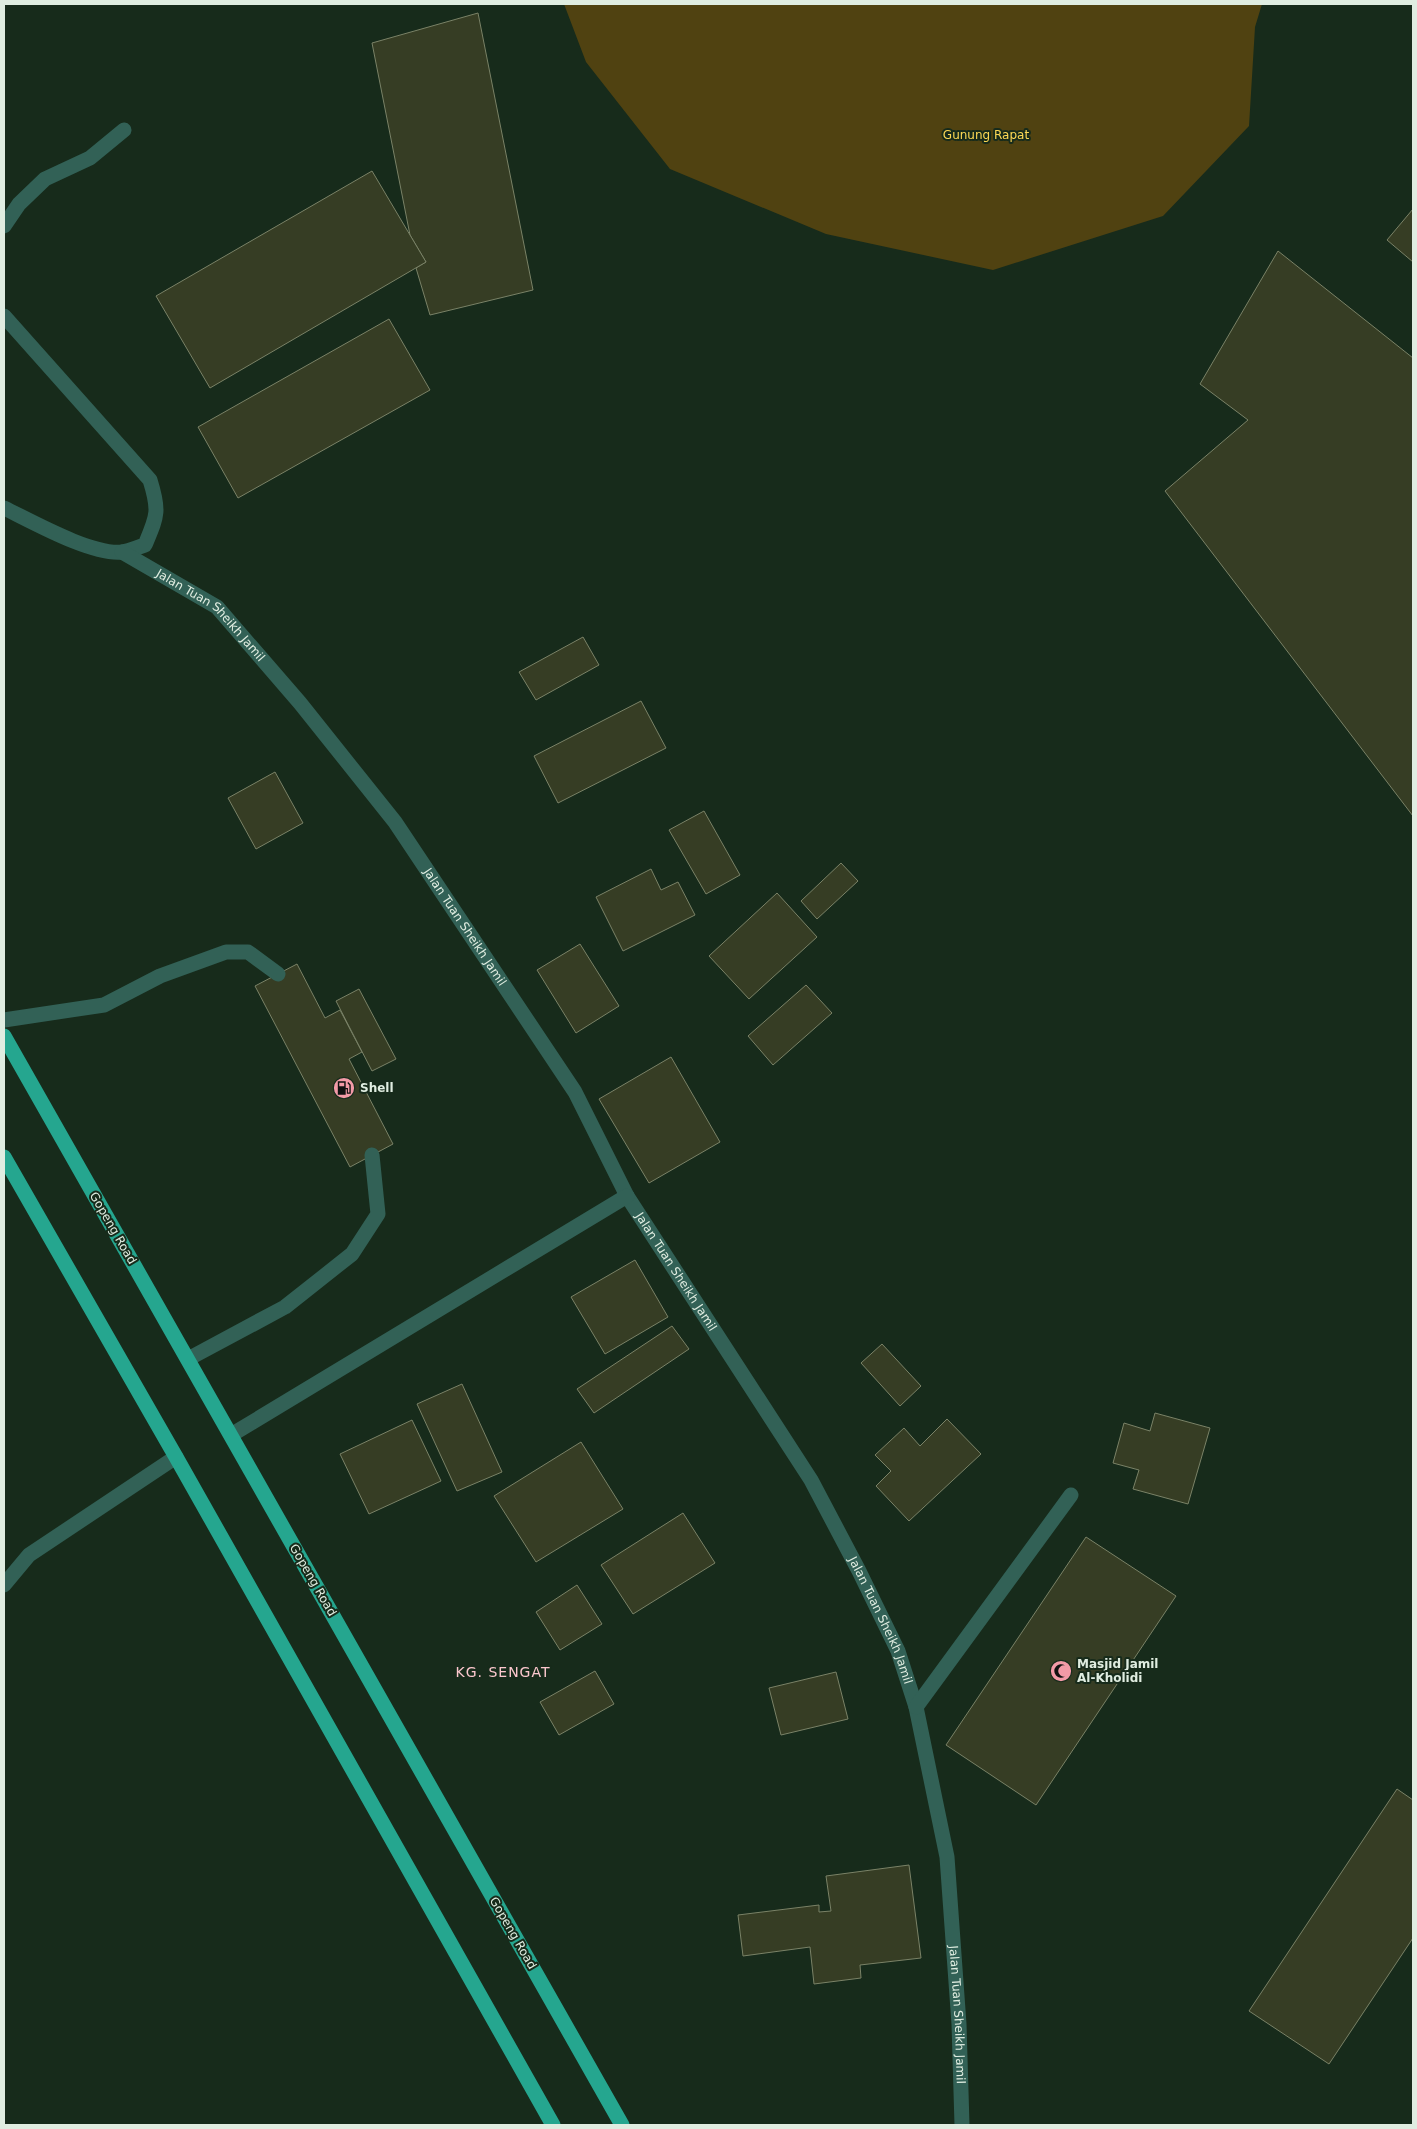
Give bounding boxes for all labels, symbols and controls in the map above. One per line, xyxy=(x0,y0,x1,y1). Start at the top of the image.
park label: Gunung Rapat xyxy=(943,128,1029,142)
street label: Jalan Tuan Sheikh Jamil xyxy=(153,566,268,664)
street label: Jalan Tuan Sheikh Jamil xyxy=(420,864,509,988)
fuel station icon: Shell xyxy=(332,1076,356,1100)
place label: Shell xyxy=(360,1081,394,1095)
street label: Gopeng Road xyxy=(87,1190,139,1266)
street label: Jalan Tuan Sheikh Jamil xyxy=(632,1209,720,1334)
street label: Gopeng Road xyxy=(287,1542,339,1618)
street label: Jalan Tuan Sheikh Jamil xyxy=(845,1553,915,1686)
place label: Masjid Jamil Al-Kholidi xyxy=(1077,1657,1158,1685)
mosque icon: Masjid Jamil Al-Kholidi xyxy=(1049,1659,1073,1683)
district label: KG. SENGAT xyxy=(455,1664,551,1680)
street label: Gopeng Road xyxy=(487,1895,539,1971)
street label: Jalan Tuan Sheikh Jamil xyxy=(946,1944,968,2084)

